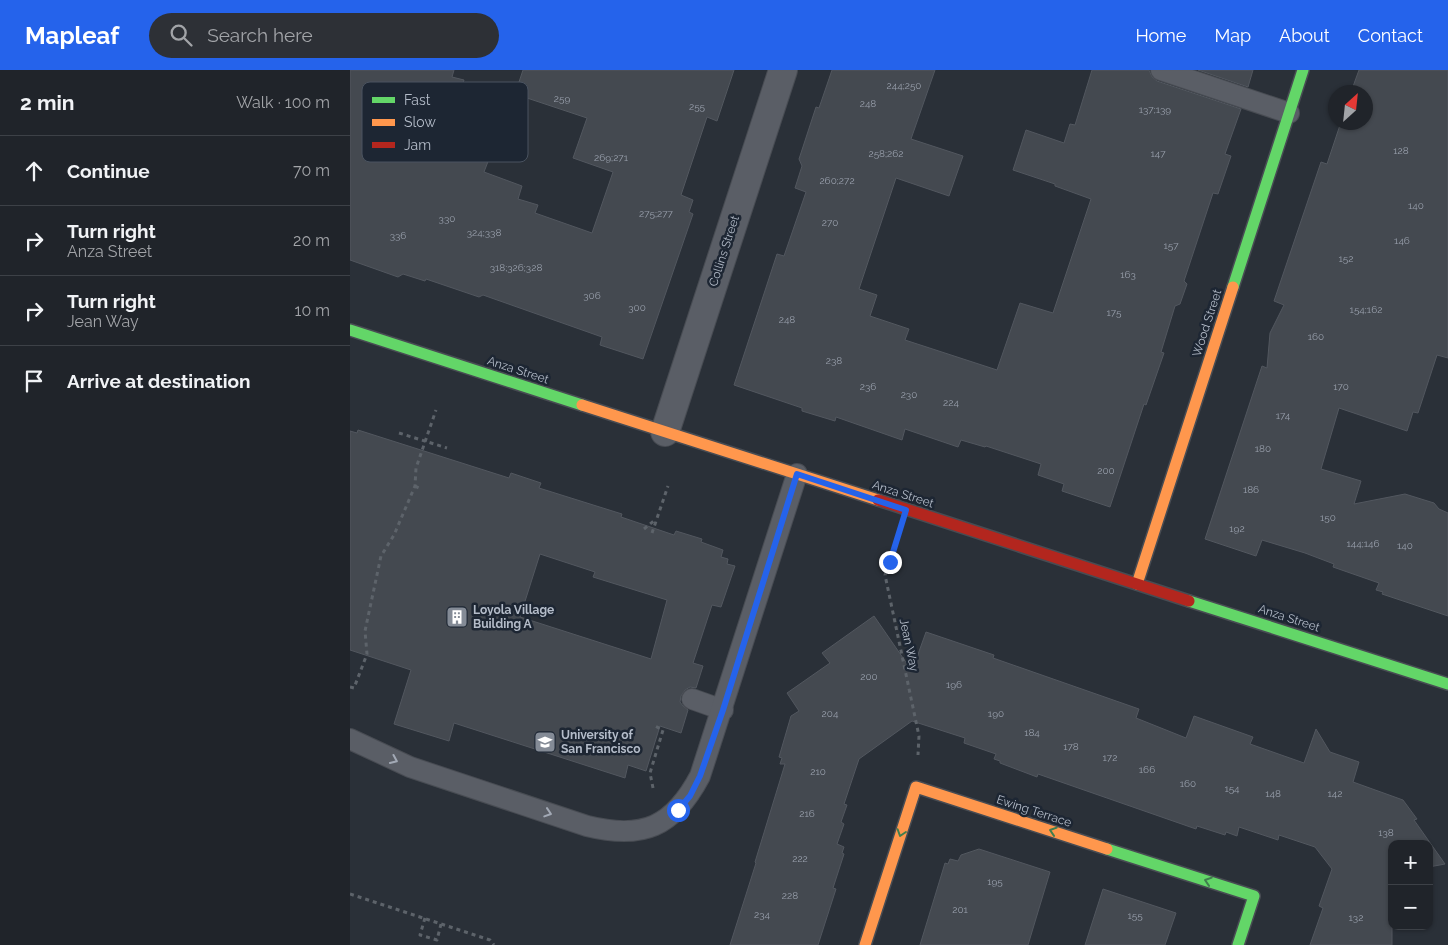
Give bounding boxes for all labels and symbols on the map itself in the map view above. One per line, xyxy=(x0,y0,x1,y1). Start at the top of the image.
house number: 244;250 xyxy=(887,80,921,91)
legend xyxy=(362,82,528,162)
north arrow xyxy=(1328,85,1373,130)
text: Fast xyxy=(404,92,431,108)
house number: 259 xyxy=(554,93,570,104)
house number: 248 xyxy=(860,98,876,109)
house number: 255 xyxy=(689,101,706,112)
house number: 137;139 xyxy=(1139,104,1171,115)
text: Slow xyxy=(404,114,436,130)
text: Jam xyxy=(404,137,431,153)
house number: 128 xyxy=(1393,145,1409,156)
house number: 258;262 xyxy=(868,148,904,159)
house number: 147 xyxy=(1150,148,1166,159)
house number: 269;271 xyxy=(594,152,629,163)
house number: 260;272 xyxy=(819,175,855,186)
house number: 140 xyxy=(1408,200,1424,211)
house number: 275;277 xyxy=(639,208,674,219)
house number: 330 xyxy=(439,213,455,224)
street label: Collins Street xyxy=(706,214,742,288)
house number: 270 xyxy=(822,217,838,228)
house number: 324;338 xyxy=(467,227,501,238)
house number: 336 xyxy=(390,230,406,241)
house number: 146 xyxy=(1394,235,1410,246)
house number: 157 xyxy=(1163,240,1179,251)
house number: 152 xyxy=(1339,253,1353,264)
house number: 318;326;328 xyxy=(490,262,542,273)
house number: 163 xyxy=(1120,269,1136,280)
street label: Wood Street xyxy=(1190,288,1224,358)
house number: 306 xyxy=(583,290,601,301)
house number: 300 xyxy=(628,302,646,313)
house number: 154;162 xyxy=(1350,304,1382,315)
house number: 175 xyxy=(1107,307,1122,318)
house number: 248 xyxy=(779,314,795,325)
house number: 160 xyxy=(1308,331,1324,342)
street label: Anza Street xyxy=(485,353,551,387)
house number: 238 xyxy=(826,355,842,366)
house number: 236 xyxy=(860,381,876,392)
house number: 170 xyxy=(1333,381,1349,392)
house number: 230 xyxy=(901,389,917,400)
house number: 224 xyxy=(943,397,959,408)
house number: 174 xyxy=(1276,410,1291,421)
house number: 180 xyxy=(1255,443,1271,454)
house number: 200 xyxy=(1097,465,1115,476)
street label: Anza Street xyxy=(870,477,936,511)
house number: 186 xyxy=(1243,484,1259,495)
house number: 150 xyxy=(1320,512,1336,523)
house number: 192 xyxy=(1229,523,1245,534)
house number: 144;146 xyxy=(1346,538,1380,549)
house number: 140 xyxy=(1397,540,1413,551)
route end xyxy=(879,551,902,574)
street label: Anza Street xyxy=(1256,601,1322,635)
place label: Loyola Village Building A xyxy=(473,603,554,631)
building icon: Loyola Village Building A xyxy=(445,605,469,629)
street label: Jean Way xyxy=(897,617,922,673)
house number: 200 xyxy=(860,671,878,682)
house number: 196 xyxy=(946,679,962,690)
house number: 204 xyxy=(822,708,839,719)
house number: 190 xyxy=(988,708,1004,719)
house number: 184 xyxy=(1024,727,1040,738)
place label: University of San Francisco xyxy=(561,728,640,756)
school or university icon: University of San Francisco xyxy=(533,730,557,754)
house number: 178 xyxy=(1063,741,1079,752)
house number: 172 xyxy=(1103,752,1117,763)
one-way arrow xyxy=(389,754,398,765)
house number: 166 xyxy=(1139,764,1155,775)
house number: 210 xyxy=(810,766,826,777)
house number: 160 xyxy=(1180,778,1196,789)
house number: 154 xyxy=(1224,783,1240,794)
house number: 148 xyxy=(1265,788,1281,799)
house number: 142 xyxy=(1328,788,1342,799)
street label: Ewing Terrace xyxy=(995,792,1073,830)
route start xyxy=(667,799,690,822)
one-way arrow xyxy=(543,807,551,817)
house number: 216 xyxy=(799,808,815,819)
one-way arrow xyxy=(1049,827,1058,837)
house number: 138 xyxy=(1378,827,1394,838)
one-way arrow xyxy=(896,828,906,837)
house number: 222 xyxy=(792,853,808,864)
house number: 195 xyxy=(987,876,1003,887)
one-way arrow xyxy=(1204,877,1212,887)
house number: 228 xyxy=(782,890,798,901)
house number: 201 xyxy=(952,904,969,915)
house number: 234 xyxy=(754,909,771,920)
house number: 155 xyxy=(1127,910,1143,921)
house number: 132 xyxy=(1349,912,1363,923)

